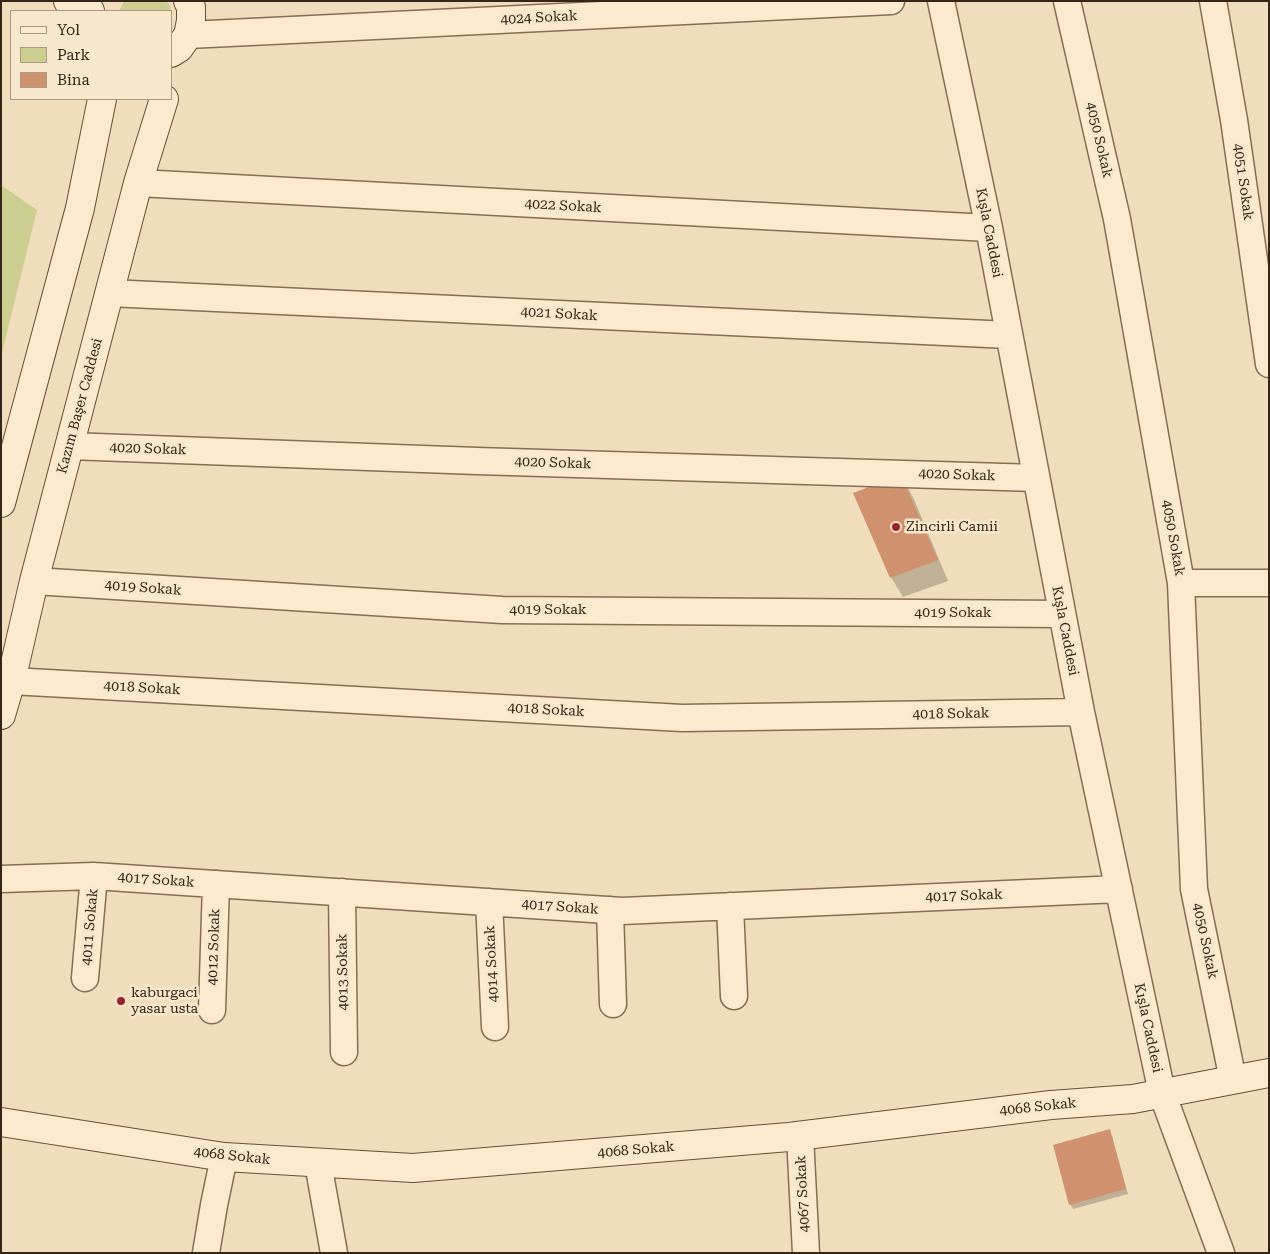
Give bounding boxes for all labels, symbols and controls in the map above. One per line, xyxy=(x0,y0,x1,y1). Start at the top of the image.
street label: 4024 Sokak xyxy=(500,8,578,28)
legend xyxy=(10,10,172,100)
text: Yol xyxy=(57,21,80,39)
text: Park xyxy=(57,46,90,64)
text: Bina xyxy=(57,71,90,89)
street label: 4050 Sokak xyxy=(1082,100,1116,180)
street label: 4051 Sokak xyxy=(1229,143,1257,221)
street label: Kışla Caddesi xyxy=(972,187,1006,279)
street label: 4022 Sokak xyxy=(524,196,602,216)
street label: 4021 Sokak xyxy=(520,304,598,324)
street label: Kazım Başer Caddesi xyxy=(54,336,106,476)
street label: 4020 Sokak xyxy=(109,439,187,459)
street label: 4020 Sokak xyxy=(514,453,592,473)
street label: 4020 Sokak xyxy=(918,465,996,485)
street label: 4050 Sokak xyxy=(1158,498,1188,578)
place label: Zincirli Camii xyxy=(906,519,998,535)
marker: Zincirli Camii xyxy=(890,521,902,533)
street label: 4019 Sokak xyxy=(104,577,182,599)
street label: Kışla Caddesi xyxy=(1048,585,1082,677)
street label: 4019 Sokak xyxy=(509,602,587,618)
street label: 4019 Sokak xyxy=(914,605,992,621)
street label: 4018 Sokak xyxy=(103,678,181,698)
street label: 4018 Sokak xyxy=(507,700,585,720)
street label: 4018 Sokak xyxy=(912,705,990,723)
street label: 4017 Sokak xyxy=(117,869,195,891)
street label: 4017 Sokak xyxy=(925,886,1003,906)
street label: 4011 Sokak xyxy=(78,888,102,966)
street label: 4017 Sokak xyxy=(521,896,599,918)
street label: 4050 Sokak xyxy=(1189,901,1221,981)
street label: 4012 Sokak xyxy=(204,908,224,986)
street label: 4014 Sokak xyxy=(482,925,502,1003)
street label: 4013 Sokak xyxy=(334,933,352,1011)
street label: Kışla Caddesi xyxy=(1130,982,1166,1074)
place label: kaburgaci yasar usta xyxy=(131,985,198,1018)
marker: kaburgaci yasar usta xyxy=(115,995,127,1007)
street label: 4068 Sokak xyxy=(999,1095,1077,1119)
street label: 4068 Sokak xyxy=(597,1138,675,1162)
street label: 4068 Sokak xyxy=(193,1144,271,1168)
street label: 4067 Sokak xyxy=(793,1155,813,1233)

